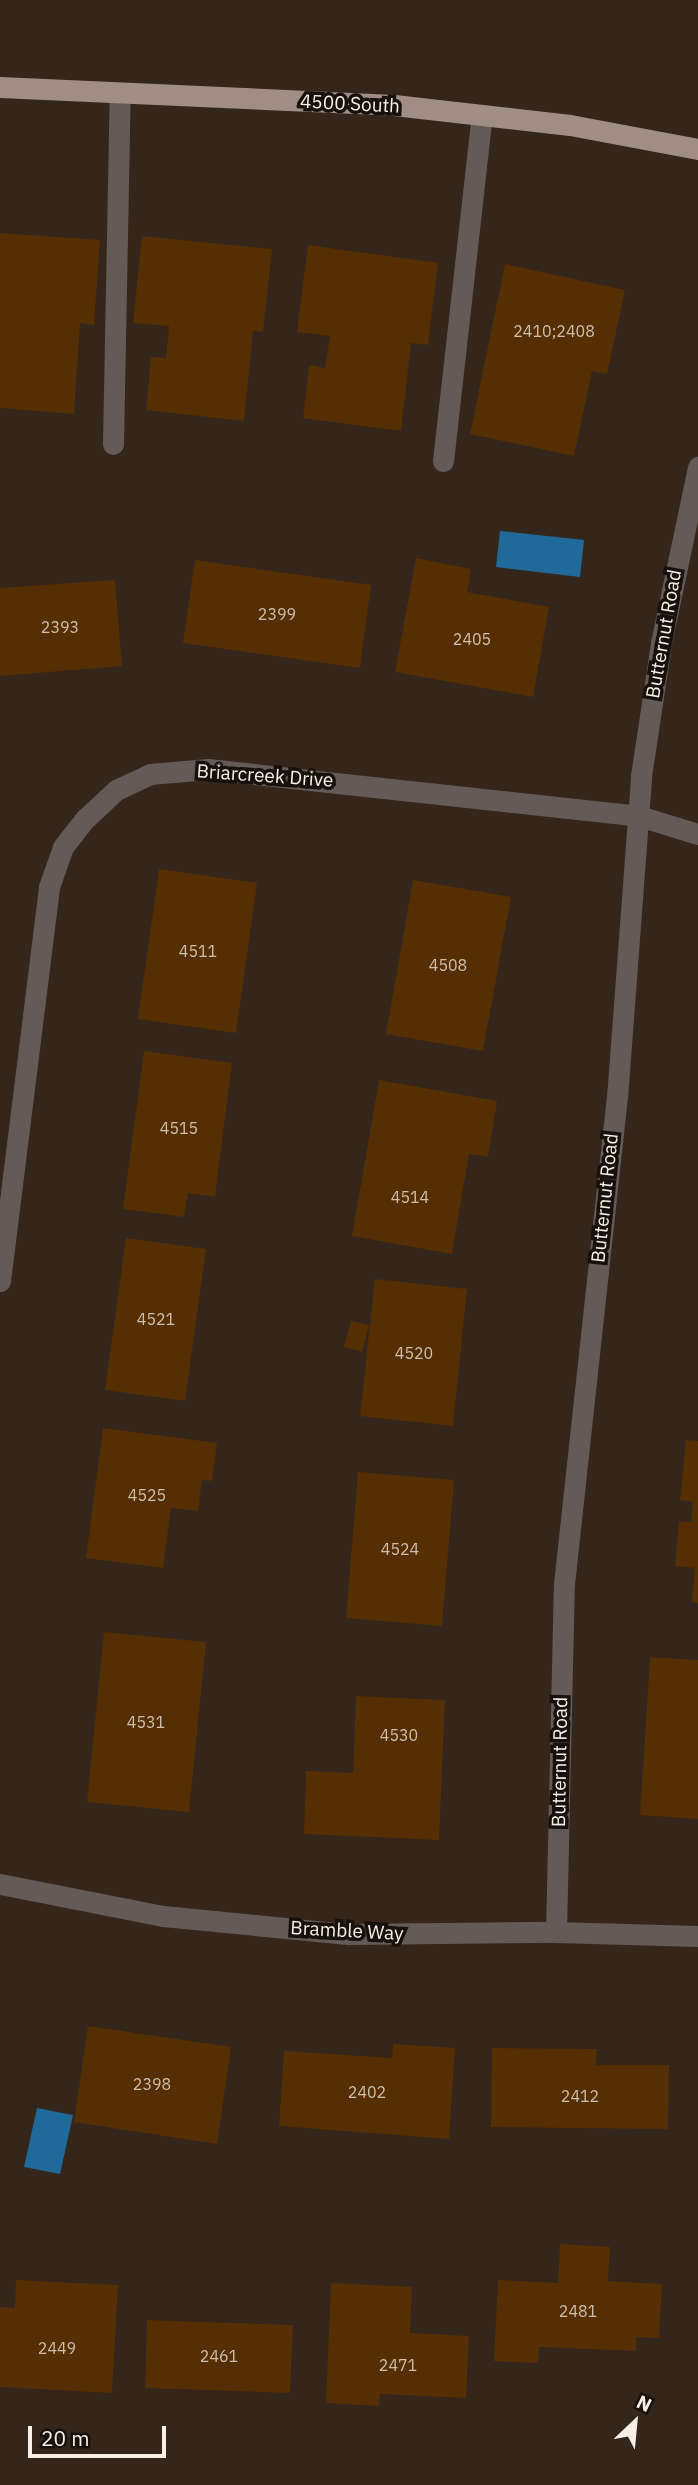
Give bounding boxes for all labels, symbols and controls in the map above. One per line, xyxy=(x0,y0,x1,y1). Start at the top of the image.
street label: 4500 South xyxy=(299,90,401,118)
house number: 2410;2408 xyxy=(513,321,595,341)
street label: Butternut Road xyxy=(641,568,687,700)
house number: 2399 xyxy=(258,604,296,624)
house number: 2393 xyxy=(41,617,79,637)
house number: 2405 xyxy=(453,629,491,649)
street label: Briarcreek Drive xyxy=(196,760,334,792)
house number: 4511 xyxy=(179,941,217,961)
house number: 4508 xyxy=(429,955,467,975)
house number: 4515 xyxy=(160,1118,198,1138)
street label: Butternut Road xyxy=(587,1132,623,1264)
house number: 4514 xyxy=(391,1187,429,1207)
house number: 4521 xyxy=(137,1309,175,1329)
house number: 4520 xyxy=(395,1343,433,1363)
house number: 4525 xyxy=(128,1485,166,1505)
house number: 4524 xyxy=(381,1539,419,1559)
street label: Butternut Road xyxy=(547,1697,573,1827)
house number: 4531 xyxy=(127,1712,165,1732)
house number: 4530 xyxy=(380,1725,418,1745)
street label: Bramble Way xyxy=(290,1917,404,1945)
house number: 2398 xyxy=(133,2074,171,2094)
house number: 2402 xyxy=(348,2082,386,2102)
house number: 2412 xyxy=(561,2086,599,2106)
house number: 2481 xyxy=(559,2301,597,2321)
house number: 2449 xyxy=(38,2338,76,2358)
house number: 2461 xyxy=(200,2346,238,2366)
house number: 2471 xyxy=(379,2355,417,2375)
north arrow xyxy=(600,2387,670,2457)
text: N xyxy=(633,2389,656,2417)
scale bar xyxy=(32,2412,170,2456)
text: 20 m xyxy=(41,2424,90,2452)

